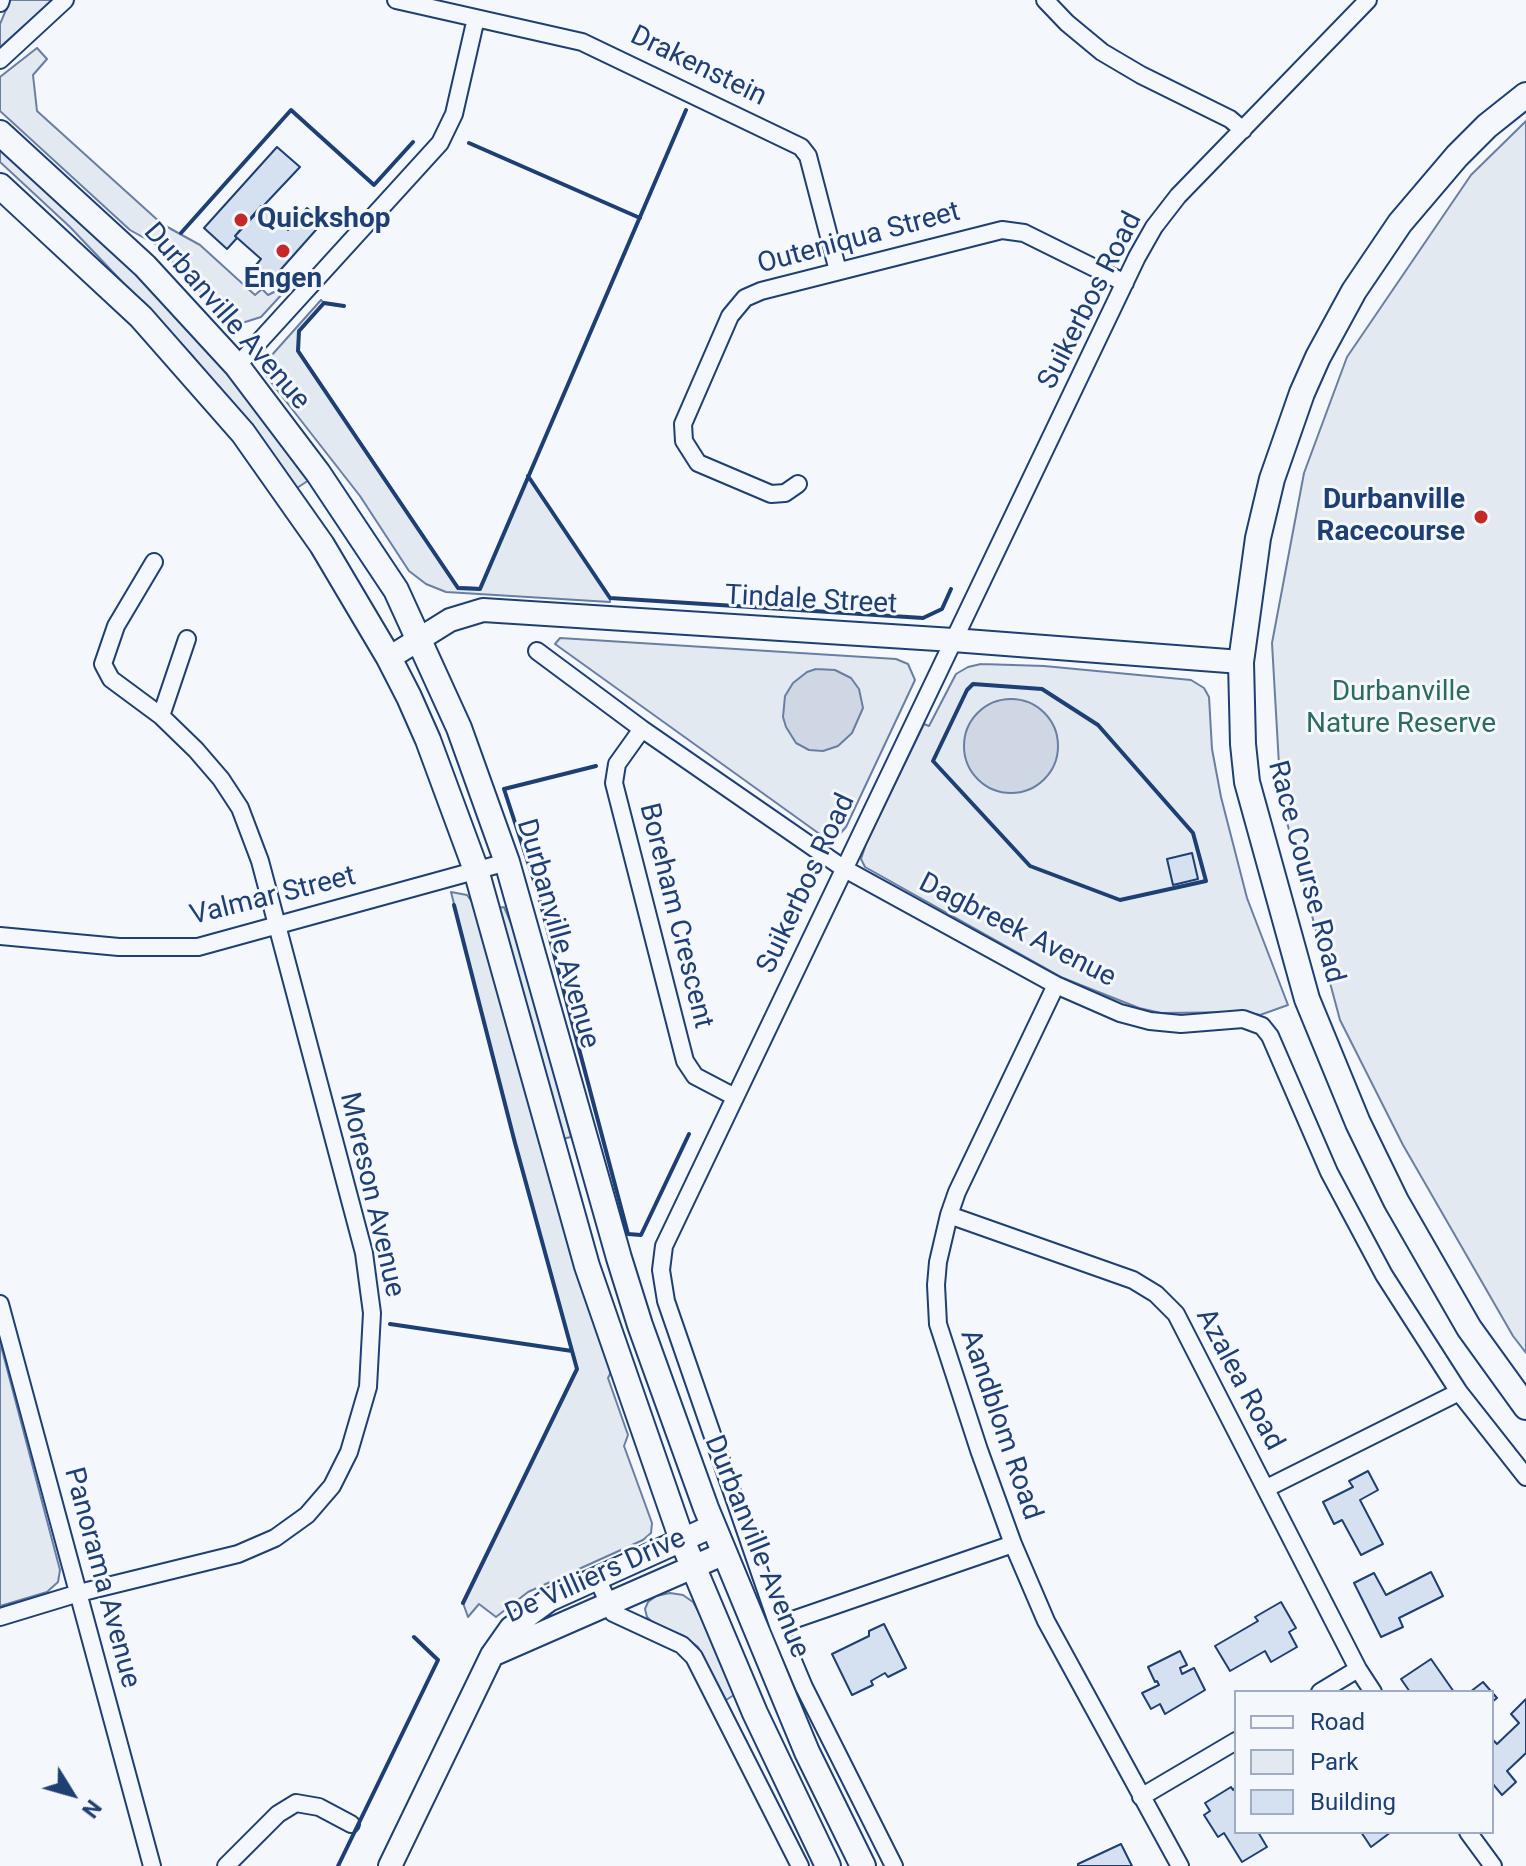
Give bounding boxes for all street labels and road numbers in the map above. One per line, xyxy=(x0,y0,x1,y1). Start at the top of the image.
street label: Drakenstein xyxy=(624,20,772,114)
street label: Outeniqua Street xyxy=(754,196,964,282)
street label: Suikerbos Road xyxy=(1032,207,1150,395)
street label: Durbanville Avenue xyxy=(136,217,316,417)
street label: Tindale Street xyxy=(724,580,898,622)
street label: Race Course Road xyxy=(1259,757,1351,987)
street label: Suikerbos Road xyxy=(751,789,863,979)
street label: Boreham Crescent xyxy=(631,800,719,1032)
street label: Durbanville Avenue xyxy=(508,815,606,1053)
street label: Valmar Street xyxy=(187,860,359,934)
street label: Dagbreek Avenue xyxy=(913,867,1121,995)
street label: Moreson Avenue xyxy=(331,1089,411,1301)
street label: Azalea Road xyxy=(1188,1303,1290,1457)
street label: Aandblom Road xyxy=(952,1325,1048,1525)
street label: Durbanville Avenue xyxy=(696,1431,816,1663)
street label: Panorama Avenue xyxy=(55,1464,147,1692)
street label: De Villiers Drive xyxy=(501,1522,691,1632)

